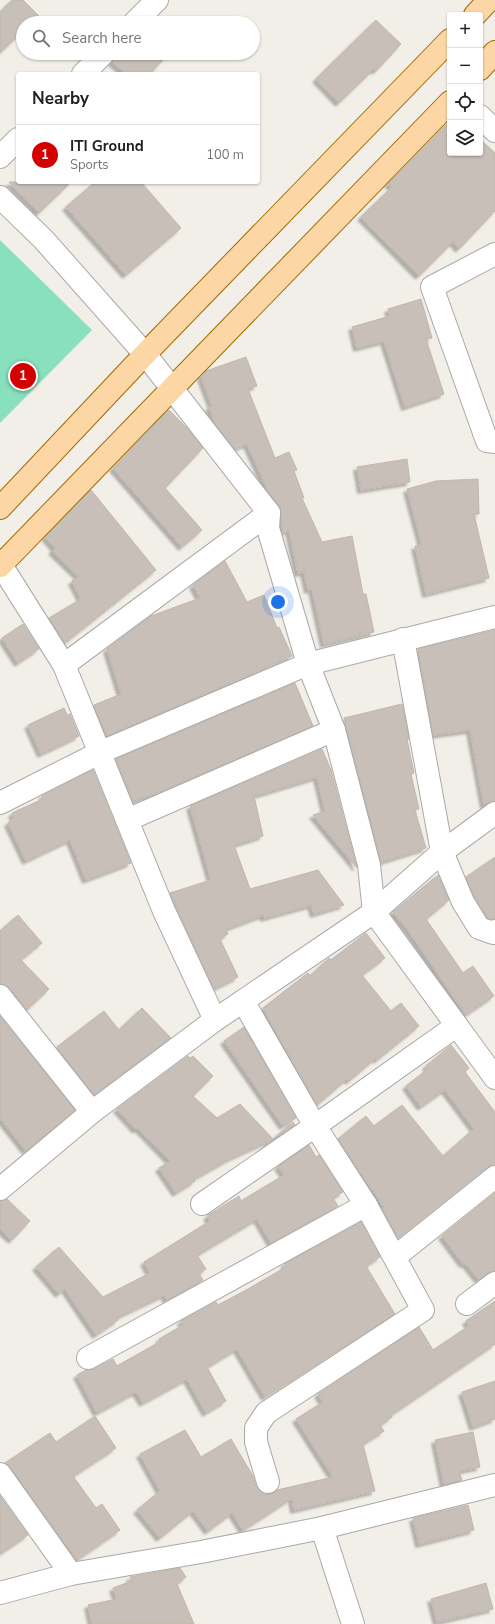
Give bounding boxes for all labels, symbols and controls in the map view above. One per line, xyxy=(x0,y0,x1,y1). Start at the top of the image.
map controls xyxy=(447,12,483,156)
button: + xyxy=(447,12,483,48)
search box xyxy=(16,16,260,60)
icon: search xyxy=(30,27,52,49)
text: Search here xyxy=(62,28,142,48)
button: − xyxy=(447,48,483,84)
button: locate xyxy=(447,84,483,120)
text: Nearby xyxy=(32,87,89,110)
button: layers xyxy=(447,120,483,156)
text: ITI Ground xyxy=(70,136,144,156)
text: 1 xyxy=(41,146,49,164)
text: 100 m xyxy=(206,146,244,164)
text: Sports xyxy=(70,156,109,174)
pin: 1 xyxy=(10,361,36,391)
your location xyxy=(268,592,288,612)

